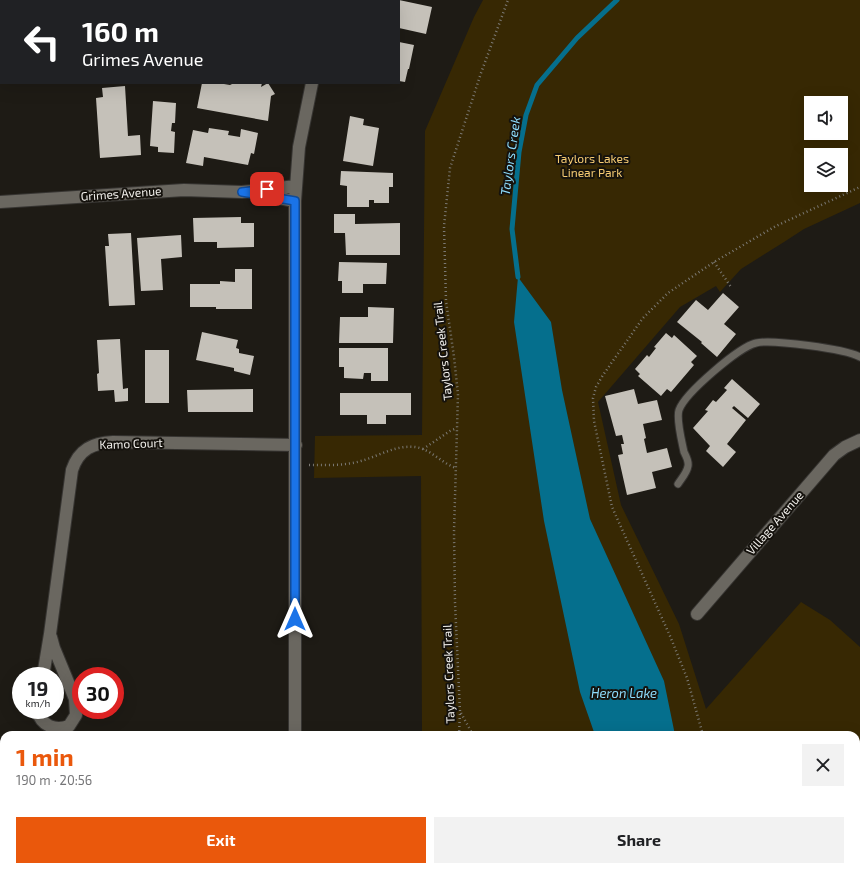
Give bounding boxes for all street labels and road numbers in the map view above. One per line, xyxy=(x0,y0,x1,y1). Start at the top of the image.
street label: Grimes Avenue xyxy=(80,183,162,203)
street label: Taylors Creek Trail xyxy=(430,301,454,401)
street label: Kamo Court xyxy=(99,435,163,451)
street label: Village Avenue xyxy=(743,488,806,557)
street label: Taylors Creek Trail xyxy=(439,624,457,724)

